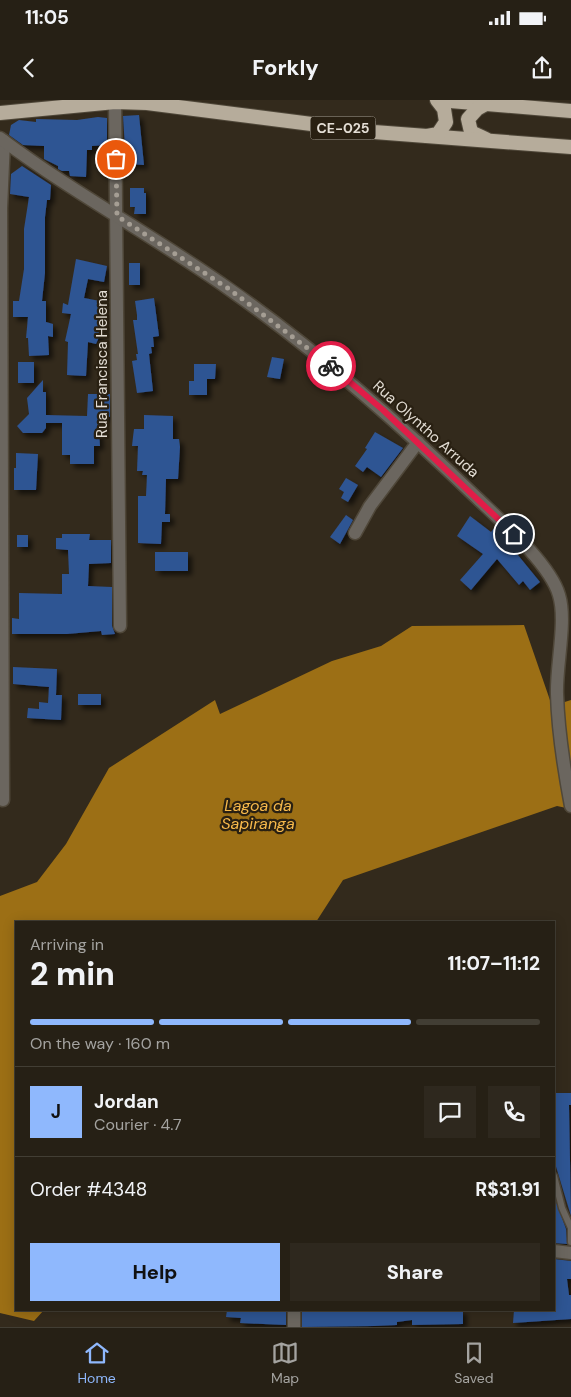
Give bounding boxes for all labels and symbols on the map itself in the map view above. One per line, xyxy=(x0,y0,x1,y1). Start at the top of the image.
road number: CE-025 xyxy=(310,116,376,140)
pin xyxy=(95,138,137,180)
street label: Rua Francisca Helena xyxy=(92,290,112,438)
courier xyxy=(306,341,356,391)
street label: Rua Olyntho Arruda xyxy=(369,376,483,482)
pin xyxy=(493,513,535,555)
water label: Lagoa da Sapiranga xyxy=(221,795,295,834)

